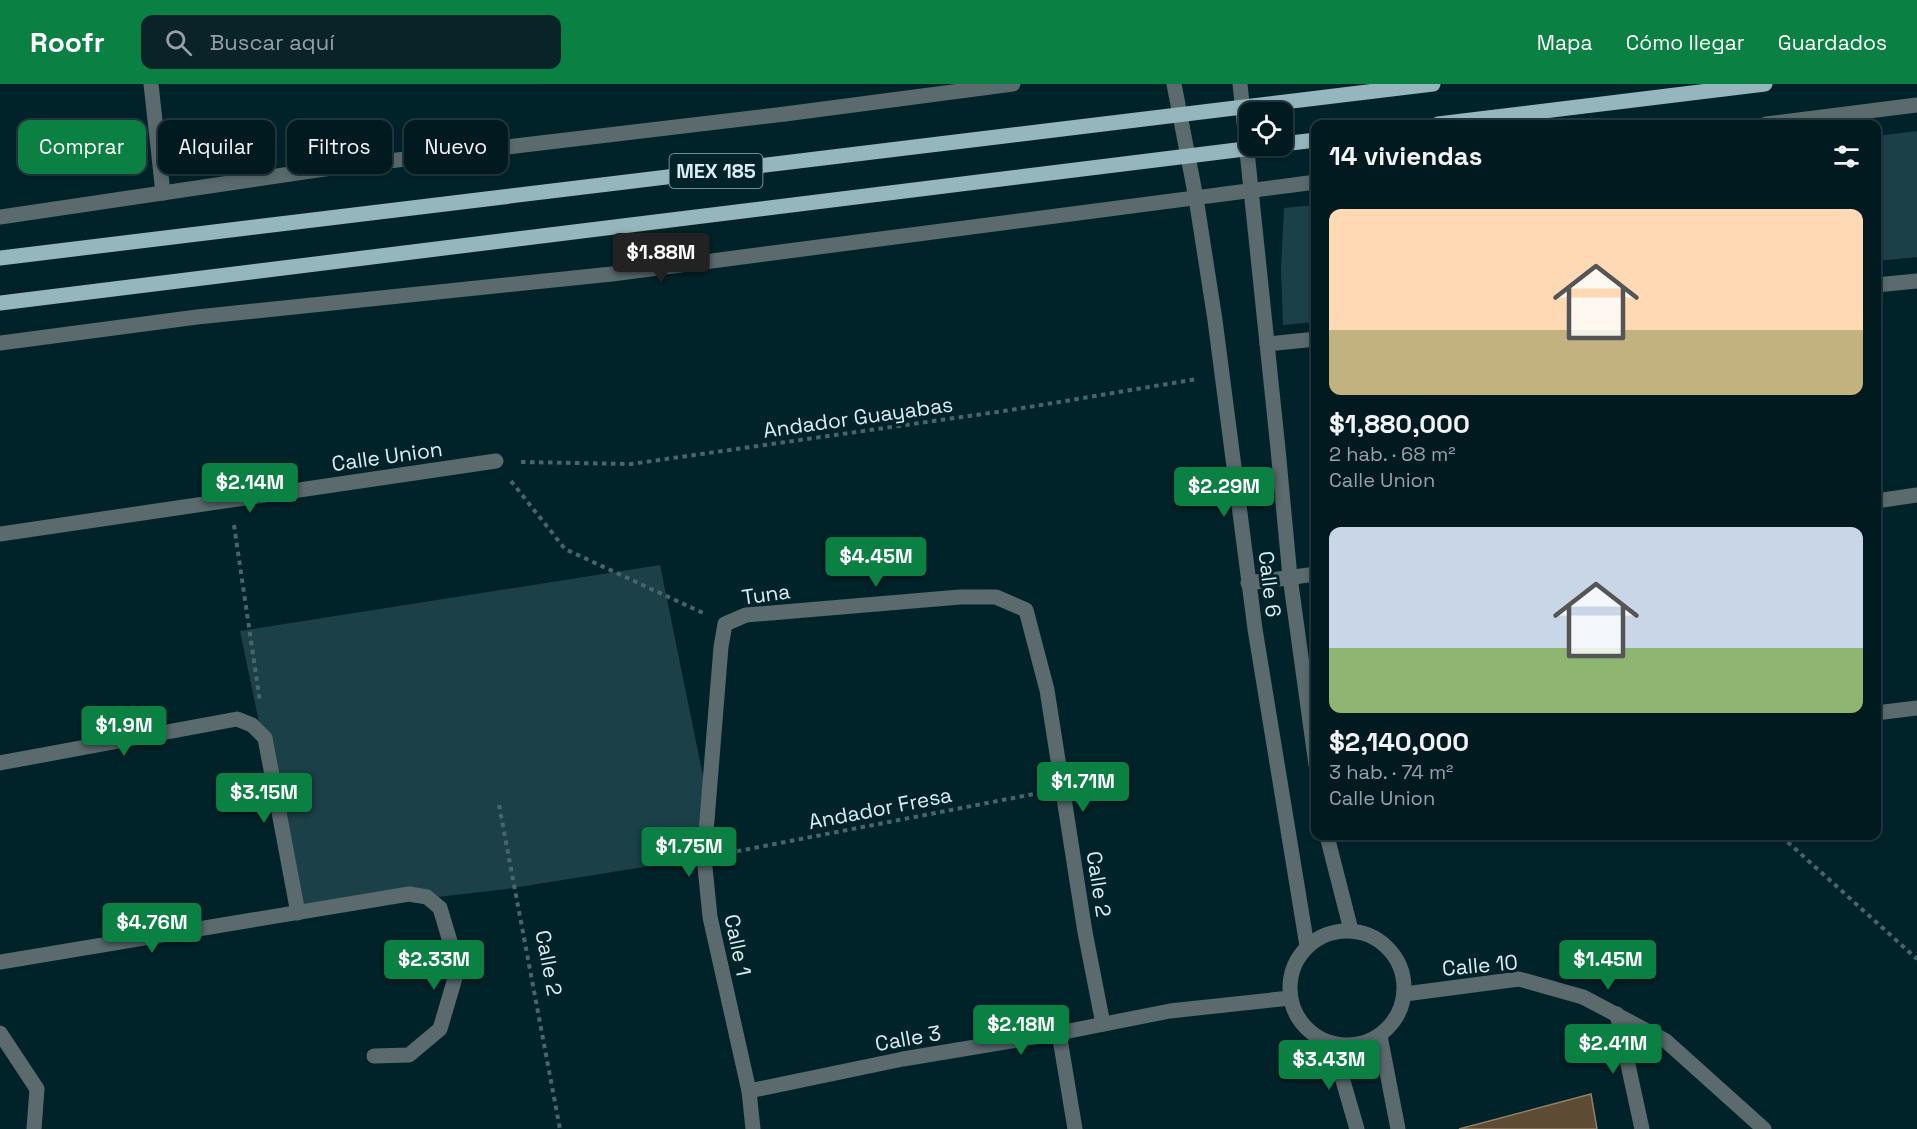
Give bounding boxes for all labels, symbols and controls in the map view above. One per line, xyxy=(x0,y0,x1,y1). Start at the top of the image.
search box xyxy=(141,15,561,69)
text: Roofr xyxy=(30,24,105,60)
icon: search xyxy=(162,26,195,59)
text: Buscar aquí xyxy=(210,28,335,56)
text: Mapa xyxy=(1537,29,1593,56)
text: Cómo llegar xyxy=(1626,29,1745,56)
text: Guardados xyxy=(1778,29,1887,56)
map controls xyxy=(1239,102,1293,156)
button: locate xyxy=(1239,102,1293,156)
chip: Comprar xyxy=(18,120,146,174)
chip: Alquilar xyxy=(158,120,275,174)
chip: Filtros xyxy=(287,120,392,174)
chip: Nuevo xyxy=(404,120,508,174)
text: 14 viviendas xyxy=(1329,139,1482,173)
icon: filters xyxy=(1830,140,1863,173)
road number: MEX 185 xyxy=(670,154,762,188)
pin: $1.88M xyxy=(612,233,710,284)
text: $1.88M xyxy=(627,239,695,265)
icon: home xyxy=(1542,248,1650,356)
street label: Andador Guayabas xyxy=(761,390,955,444)
text: $1,880,000 xyxy=(1329,407,1470,441)
street label: Calle Union xyxy=(330,435,444,477)
text: 2 hab. · 68 m² xyxy=(1329,441,1455,467)
pin: $2.14M xyxy=(201,463,299,514)
pin: $2.29M xyxy=(1175,467,1273,518)
text: Calle Union xyxy=(1329,467,1435,493)
text: $2.14M xyxy=(216,469,284,495)
text: $2.29M xyxy=(1188,473,1260,499)
pin: $4.45M xyxy=(827,537,925,588)
text: $4.45M xyxy=(839,543,913,569)
street label: Calle 6 xyxy=(1253,549,1287,619)
icon: home xyxy=(1542,566,1650,674)
street label: Tuna xyxy=(740,577,792,611)
pin: $1.9M xyxy=(82,706,166,757)
text: $1.9M xyxy=(95,712,153,738)
text: $2,140,000 xyxy=(1329,725,1469,759)
text: 3 hab. · 74 m² xyxy=(1329,759,1453,785)
pin: $1.71M xyxy=(1034,762,1132,813)
text: $1.71M xyxy=(1051,768,1115,794)
pin: $3.15M xyxy=(215,773,313,824)
text: $3.15M xyxy=(230,779,298,805)
street label: Andador Fresa xyxy=(806,781,954,835)
text: Calle Union xyxy=(1329,785,1435,811)
pin: $1.75M xyxy=(640,827,738,878)
text: $1.75M xyxy=(655,833,723,859)
street label: Calle 2 xyxy=(1080,849,1118,919)
pin: $4.76M xyxy=(103,903,201,954)
text: $4.76M xyxy=(116,909,188,935)
street label: Calle 1 xyxy=(718,912,758,978)
street label: Calle 2 xyxy=(529,928,569,998)
pin: $2.33M xyxy=(385,940,483,991)
pin: $1.45M xyxy=(1559,940,1657,991)
text: $2.33M xyxy=(398,946,470,972)
text: $1.45M xyxy=(1573,946,1643,972)
street label: Calle 10 xyxy=(1441,948,1519,982)
pin: $2.18M xyxy=(972,1005,1070,1056)
text: $2.18M xyxy=(987,1011,1055,1037)
street label: Calle 3 xyxy=(873,1019,943,1057)
pin: $2.41M xyxy=(1564,1024,1662,1075)
text: $2.41M xyxy=(1579,1030,1647,1056)
pin: $3.43M xyxy=(1280,1040,1378,1091)
text: $3.43M xyxy=(1293,1046,1365,1072)

